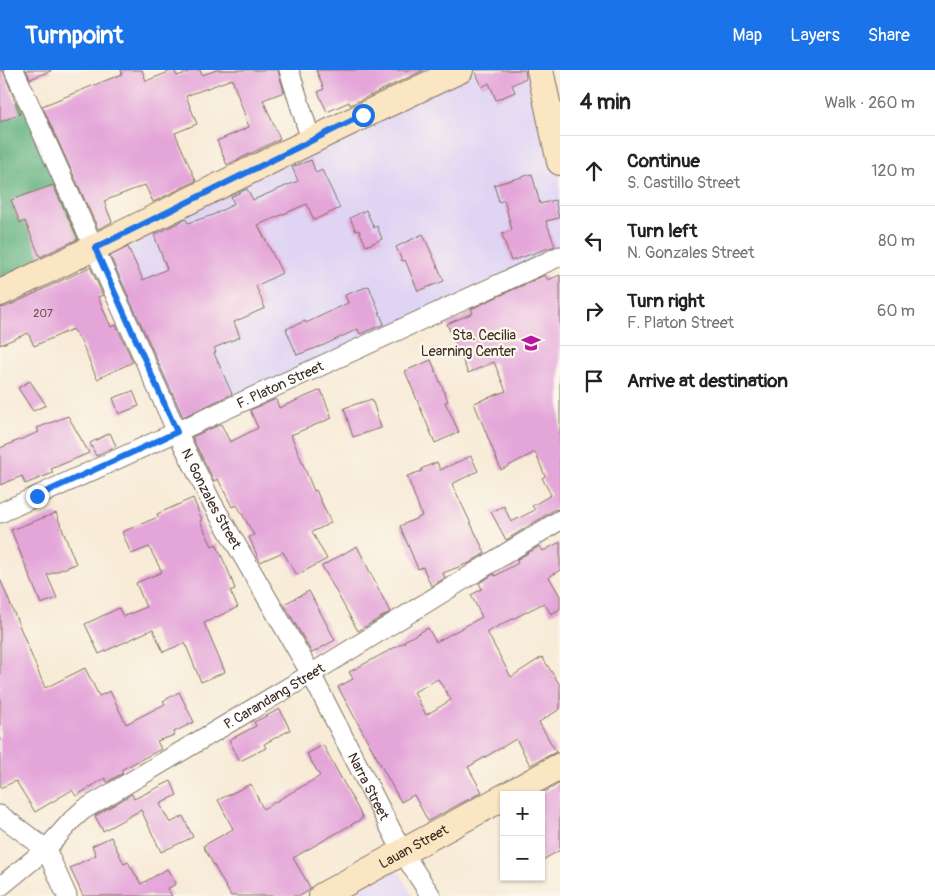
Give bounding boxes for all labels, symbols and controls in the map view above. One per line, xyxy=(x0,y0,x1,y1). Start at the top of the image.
text: Turnpoint xyxy=(25,21,123,50)
text: Map xyxy=(733,24,762,47)
text: Layers xyxy=(790,24,840,47)
text: Share xyxy=(868,24,910,47)
text: 4 min xyxy=(580,89,631,116)
text: Walk · 260 m xyxy=(824,93,915,113)
route start xyxy=(352,104,375,127)
text: Continue xyxy=(627,149,700,173)
icon: ahead xyxy=(580,157,608,185)
text: 120 m xyxy=(871,161,915,181)
text: S. Castillo Street xyxy=(627,173,740,193)
text: Turn left xyxy=(627,219,697,243)
icon: left xyxy=(580,227,608,255)
text: 80 m xyxy=(878,231,915,251)
text: N. Gonzales Street xyxy=(627,243,754,263)
text: Turn right xyxy=(627,289,705,313)
icon: right xyxy=(580,297,608,325)
text: 60 m xyxy=(877,301,915,321)
house number: 207 xyxy=(33,307,53,320)
text: F. Platon Street xyxy=(627,313,734,333)
place label: Sta. Cecilia Learning Center xyxy=(421,327,516,360)
school or university icon: Sta. Cecilia Learning Center xyxy=(520,332,542,354)
street label: F. Platon Street xyxy=(234,358,327,412)
icon: arrive xyxy=(580,367,608,395)
text: Arrive at destination xyxy=(627,369,788,393)
street label: N. Gonzales Street xyxy=(177,446,245,552)
route end xyxy=(26,485,49,508)
street label: P. Carandang Street xyxy=(221,660,328,733)
street label: Narra Street xyxy=(344,750,393,823)
map controls xyxy=(500,791,545,881)
button: + xyxy=(500,791,545,836)
street label: Lauan Street xyxy=(376,821,451,872)
button: − xyxy=(500,836,545,881)

